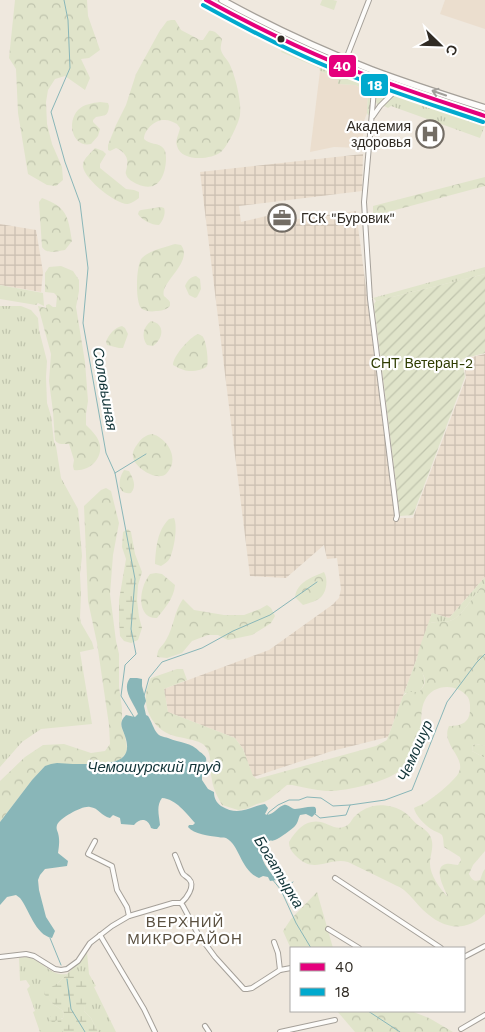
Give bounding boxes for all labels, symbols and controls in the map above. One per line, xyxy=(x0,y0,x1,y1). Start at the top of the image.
north arrow xyxy=(415,20,465,70)
unlabelled marker xyxy=(276,34,286,44)
text: С xyxy=(443,42,461,58)
line badge: 40 xyxy=(328,54,357,78)
text: 40 xyxy=(333,58,351,74)
line badge: 18 xyxy=(360,73,389,97)
text: 18 xyxy=(368,77,383,93)
one-way arrow xyxy=(432,88,447,97)
place label: Академия здоровья xyxy=(346,118,411,150)
hospital icon: Академия здоровья xyxy=(415,119,445,149)
office icon: ГСК "Буровик" xyxy=(267,203,297,233)
place label: ГСК "Буровик" xyxy=(301,210,395,226)
water label: Соловьиная xyxy=(89,346,121,432)
park label: СНТ Ветеран-2 xyxy=(371,355,473,371)
water label: Чемошур xyxy=(394,718,436,784)
water label: Чемошурский пруд xyxy=(87,758,221,776)
water label: Богатырка xyxy=(250,833,308,911)
district label: ВЕРХНИЙ МИКРОРАЙОН xyxy=(127,913,243,948)
legend xyxy=(290,947,465,1012)
text: 40 xyxy=(335,958,354,976)
text: 18 xyxy=(335,983,350,1001)

